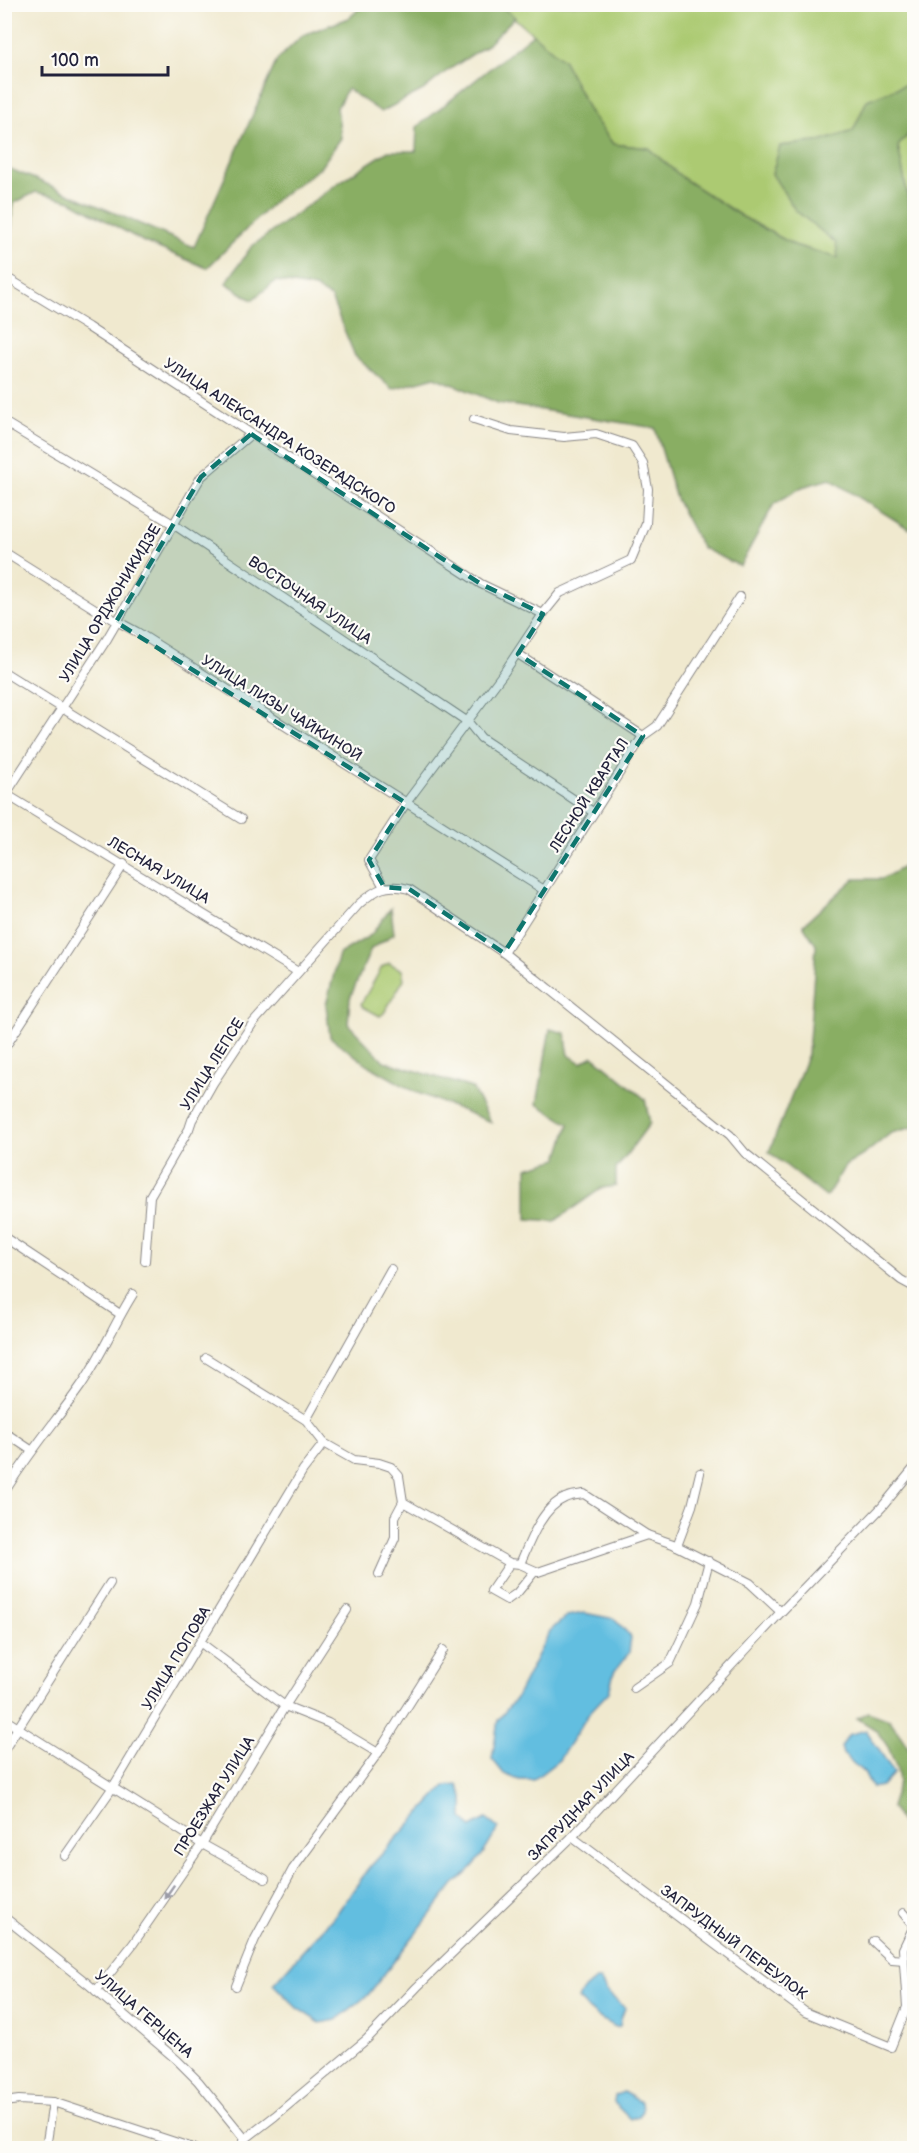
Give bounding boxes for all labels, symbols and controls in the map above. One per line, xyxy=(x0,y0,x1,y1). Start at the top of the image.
scale bar xyxy=(42,39,168,77)
text: 100 m xyxy=(51,50,99,71)
street label: УЛИЦА АЛЕКСАНДРА КОЗЕРАДСКОГО xyxy=(160,354,399,519)
street label: УЛИЦА ОРДЖОНИКИДЗЕ xyxy=(56,520,165,686)
street label: ВОСТОЧНАЯ УЛИЦА xyxy=(244,552,376,649)
street label: УЛИЦА ЛИЗЫ ЧАЙКИНОЙ xyxy=(198,651,366,766)
street label: ЛЕСНОЙ КВАРТАЛ xyxy=(545,735,633,856)
street label: ЛЕСНАЯ УЛИЦА xyxy=(104,832,214,909)
street label: УЛИЦА ЛЕПСЕ xyxy=(176,1014,249,1114)
street label: УЛИЦА ПОПОВА xyxy=(138,1602,215,1714)
street label: ПРОЕЗЖАЯ УЛИЦА xyxy=(170,1732,259,1860)
street label: ЗАПРУДНАЯ УЛИЦА xyxy=(524,1747,639,1865)
street label: ЗАПРУДНЫЙ ПЕРЕУЛОК xyxy=(657,1881,811,2004)
one-way arrow xyxy=(163,1883,175,1899)
street label: УЛИЦА ГЕРЦЕНА xyxy=(91,1967,197,2063)

